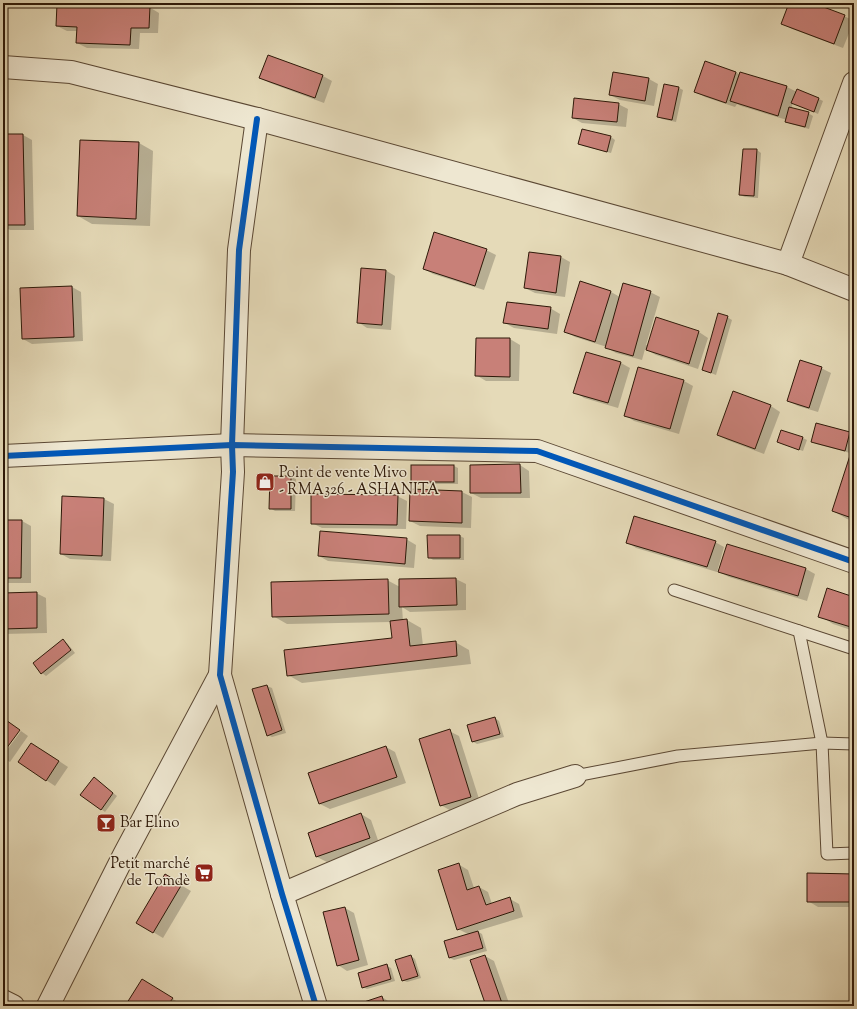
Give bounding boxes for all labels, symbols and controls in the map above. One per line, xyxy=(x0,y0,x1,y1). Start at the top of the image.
place label: Point de vente Mivo - RMA326 - ASHANITA xyxy=(279,463,439,501)
shop icon: Point de vente Mivo - RMA326 - ASHANITA xyxy=(254,471,276,493)
bar icon: Bar Elino xyxy=(95,812,117,834)
place label: Bar Elino xyxy=(120,813,179,834)
place label: Petit marché de Tomdè xyxy=(111,854,190,892)
supermarket icon: Petit marché de Tomdè xyxy=(193,862,215,884)

